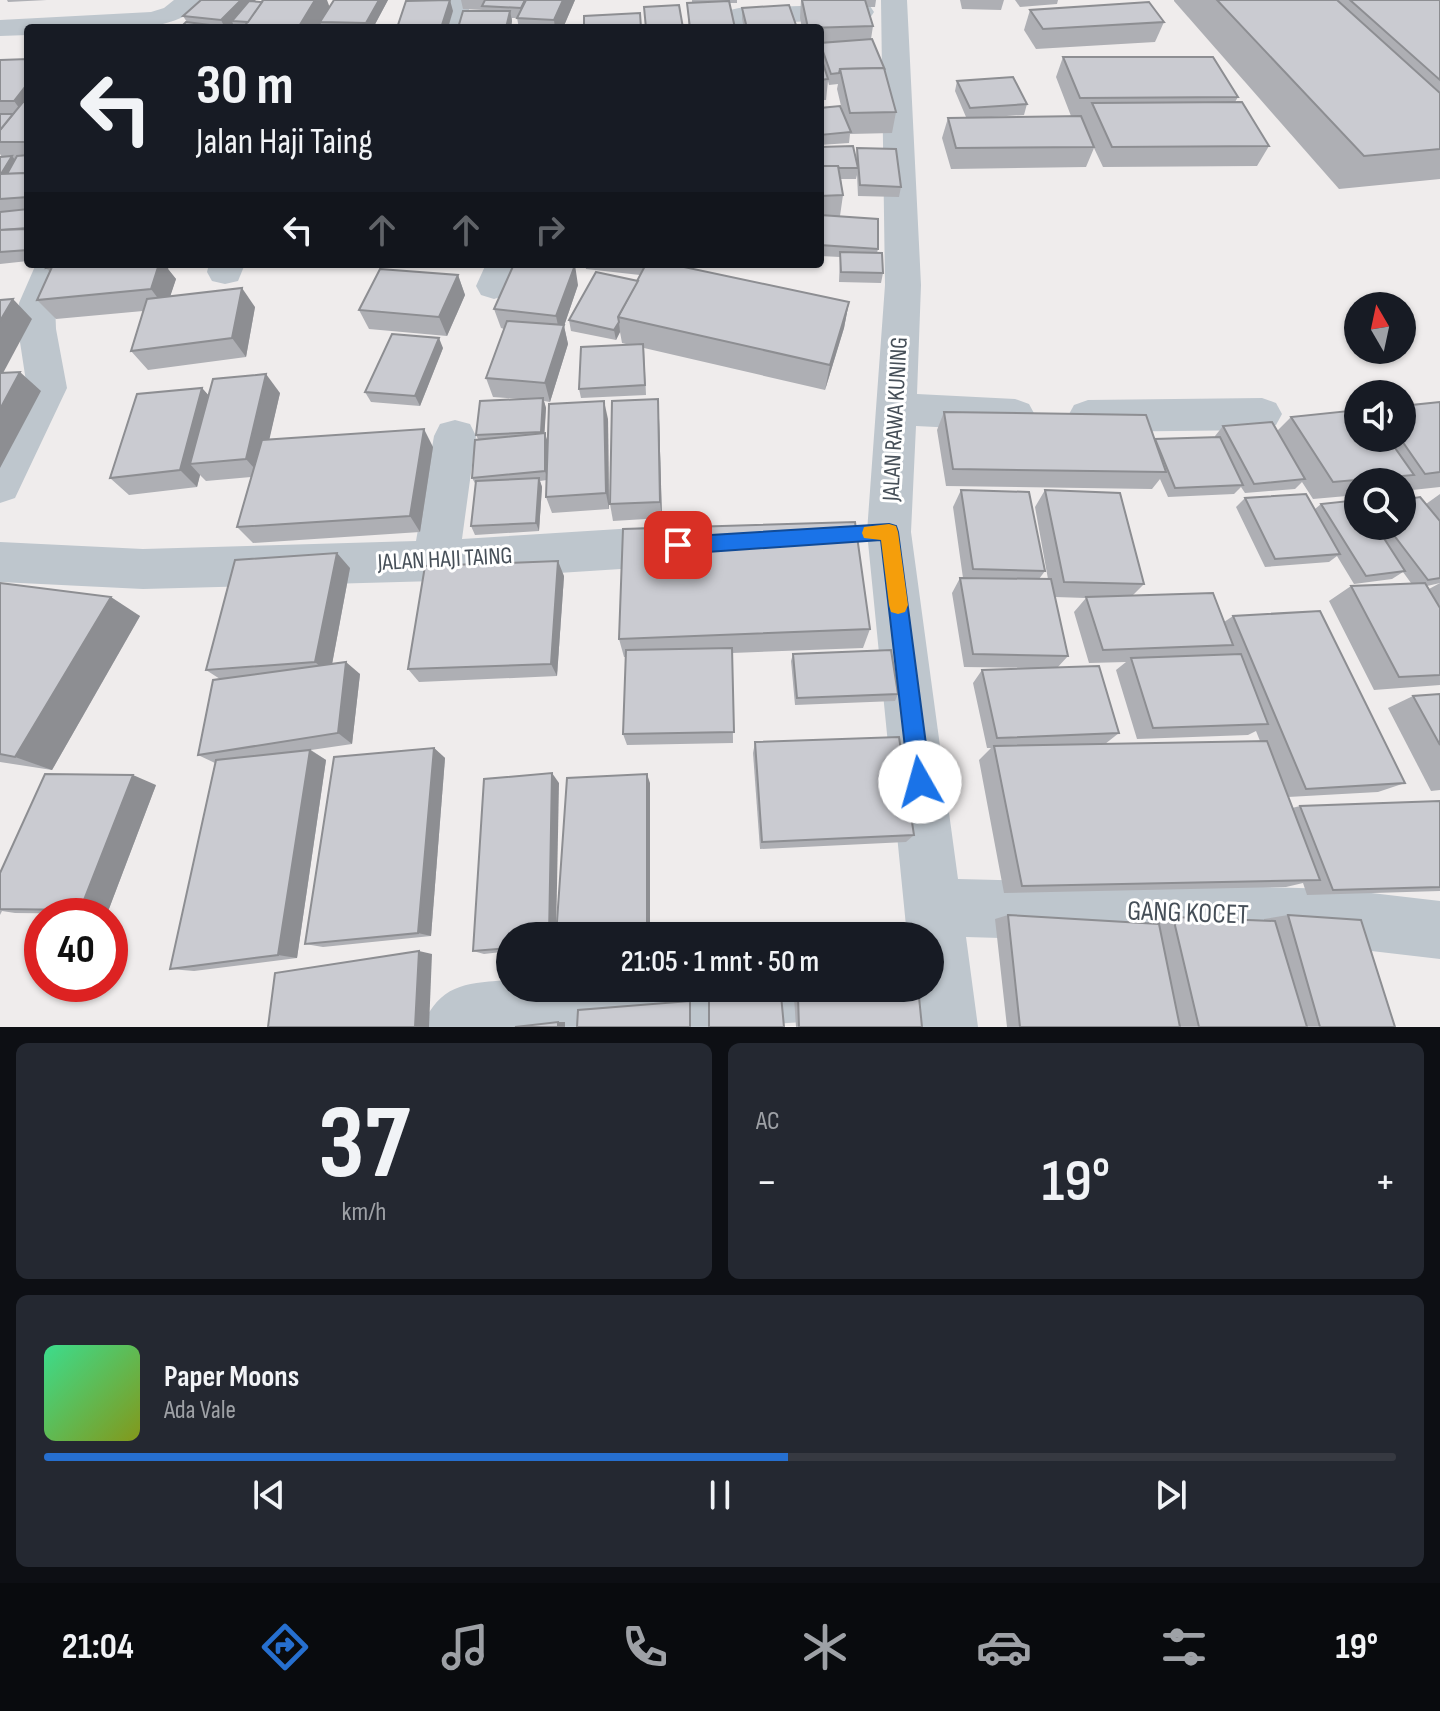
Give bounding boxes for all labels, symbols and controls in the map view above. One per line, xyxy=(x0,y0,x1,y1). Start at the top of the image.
text: 30 m xyxy=(196,53,294,120)
icon: left xyxy=(64,56,168,160)
text: Jalan Haji Taing xyxy=(196,121,373,164)
icon: left xyxy=(276,208,320,252)
icon: ahead xyxy=(360,208,404,252)
icon: ahead xyxy=(444,208,488,252)
icon: right xyxy=(528,208,572,252)
north arrow xyxy=(1344,292,1416,364)
map controls xyxy=(1344,292,1416,540)
street label: JALAN RAWA KUNING xyxy=(876,336,914,503)
button: sound xyxy=(1344,380,1416,452)
button: search xyxy=(1344,468,1416,540)
pin xyxy=(644,511,712,579)
icon: arrive xyxy=(656,523,700,567)
street label: JALAN HAJI TAING xyxy=(376,541,513,577)
position arrow xyxy=(878,740,962,824)
street label: GANG KOCET xyxy=(1127,894,1249,932)
speed limit sign: 40 xyxy=(24,898,128,1002)
text: 21:05 · 1 mnt · 50 m xyxy=(621,944,819,980)
text: 37 xyxy=(318,1082,410,1207)
text: AC xyxy=(756,1106,780,1137)
text: 19° xyxy=(1042,1146,1110,1218)
text: − xyxy=(756,1156,778,1209)
text: + xyxy=(1374,1156,1396,1209)
text: km/h xyxy=(342,1197,386,1228)
text: Paper Moons xyxy=(164,1359,299,1395)
text: Ada Vale xyxy=(164,1395,236,1426)
icon: previous xyxy=(247,1473,291,1517)
icon: pause xyxy=(698,1473,742,1517)
icon: next xyxy=(1149,1473,1193,1517)
icon: directions xyxy=(257,1619,313,1675)
icon: music xyxy=(437,1619,493,1675)
icon: phone xyxy=(617,1619,673,1675)
icon: climate xyxy=(797,1619,853,1675)
icon: car xyxy=(976,1619,1032,1675)
icon: filters xyxy=(1156,1619,1212,1675)
text: 21:04 xyxy=(62,1626,134,1669)
text: 19° xyxy=(1336,1626,1378,1669)

